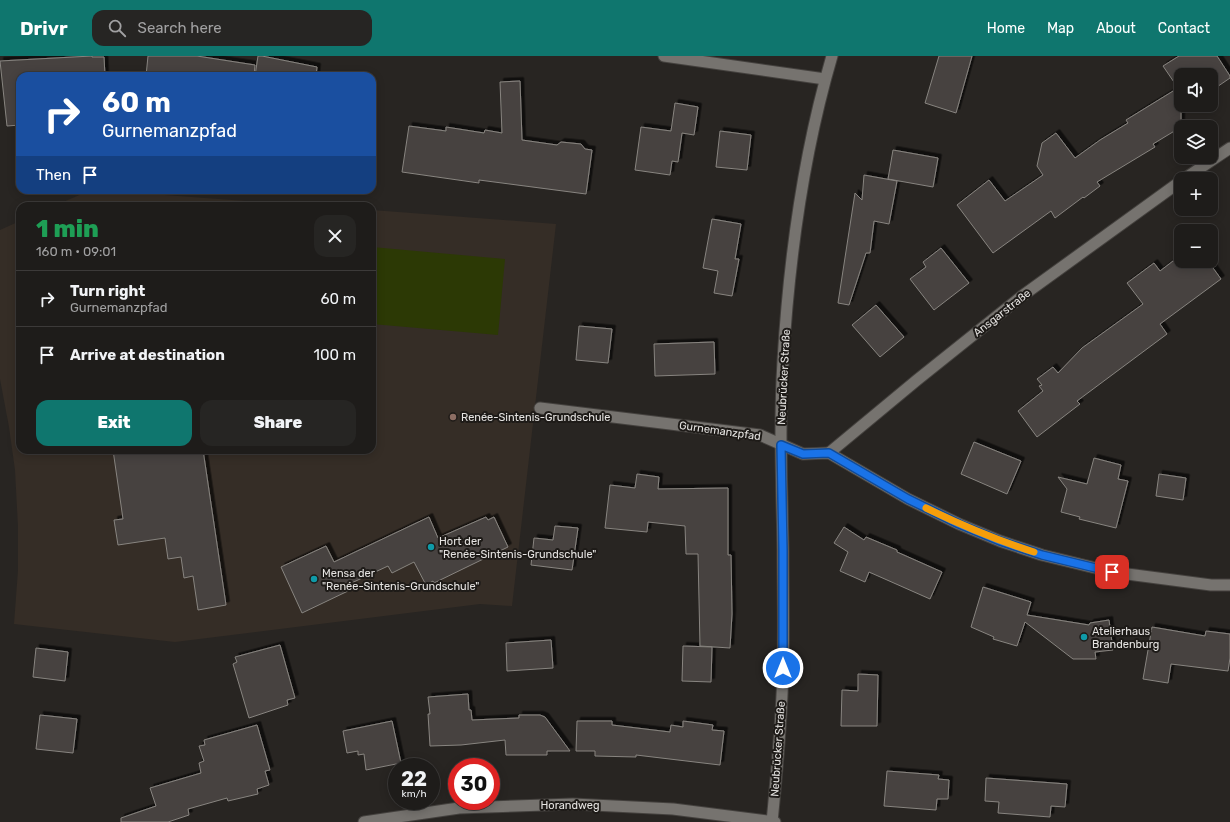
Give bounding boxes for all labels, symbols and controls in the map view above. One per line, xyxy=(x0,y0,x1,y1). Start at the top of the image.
search box xyxy=(92,10,372,46)
text: Drivr xyxy=(20,17,68,40)
icon: search xyxy=(106,17,128,39)
text: Search here xyxy=(138,19,222,37)
text: Home xyxy=(987,20,1025,37)
text: Map xyxy=(1047,20,1074,37)
text: About xyxy=(1096,20,1136,37)
text: Contact xyxy=(1158,20,1210,37)
map controls xyxy=(1174,68,1218,268)
button: sound xyxy=(1174,68,1218,112)
text: 60 m xyxy=(102,86,171,119)
icon: right xyxy=(36,88,88,140)
text: Gurnemanzpfad xyxy=(102,120,237,142)
button: layers xyxy=(1174,120,1218,164)
icon: arrive xyxy=(79,164,101,186)
text: Then xyxy=(36,166,71,184)
button: + xyxy=(1174,172,1218,216)
text: 1 min xyxy=(36,215,99,243)
button: close xyxy=(314,215,356,257)
button: − xyxy=(1174,224,1218,268)
text: 160 m · 09:01 xyxy=(36,244,116,259)
text: Turn right xyxy=(70,282,145,300)
street label: Ansgarstraße xyxy=(971,287,1033,339)
icon: right xyxy=(36,288,58,310)
text: 60 m xyxy=(320,290,356,308)
text: Gurnemanzpfad xyxy=(70,300,168,315)
street label: Neubrücker Straße xyxy=(775,329,793,425)
icon: arrive xyxy=(36,344,58,366)
text: Arrive at destination xyxy=(70,346,225,364)
text: 100 m xyxy=(314,346,356,364)
button: Exit xyxy=(36,400,192,446)
button: Share xyxy=(200,400,356,446)
place label: Renée-Sintenis-Grundschule xyxy=(461,411,610,424)
marker: Renée-Sintenis-Grundschule xyxy=(448,412,458,422)
street label: Gurnemanzpfad xyxy=(678,419,762,443)
place label: Hort der "Renée-Sintenis-Grundschule" xyxy=(439,535,596,561)
marker: Hort der "Renée-Sintenis-Grundschule" xyxy=(426,542,436,552)
pin xyxy=(1095,555,1129,589)
icon: arrive xyxy=(1101,561,1123,583)
place label: Mensa der "Renée-Sintenis-Grundschule" xyxy=(322,567,479,593)
marker: Mensa der "Renée-Sintenis-Grundschule" xyxy=(309,574,319,584)
place label: Atelierhaus Brandenburg xyxy=(1092,625,1159,651)
marker: Atelierhaus Brandenburg xyxy=(1079,632,1089,642)
position arrow xyxy=(762,647,804,689)
street label: Neubrücker Straße xyxy=(768,701,788,797)
speed limit sign: 30 xyxy=(448,758,500,810)
text: 22 xyxy=(401,767,427,791)
text: km/h xyxy=(402,788,426,800)
street label: Horandweg xyxy=(541,799,599,812)

